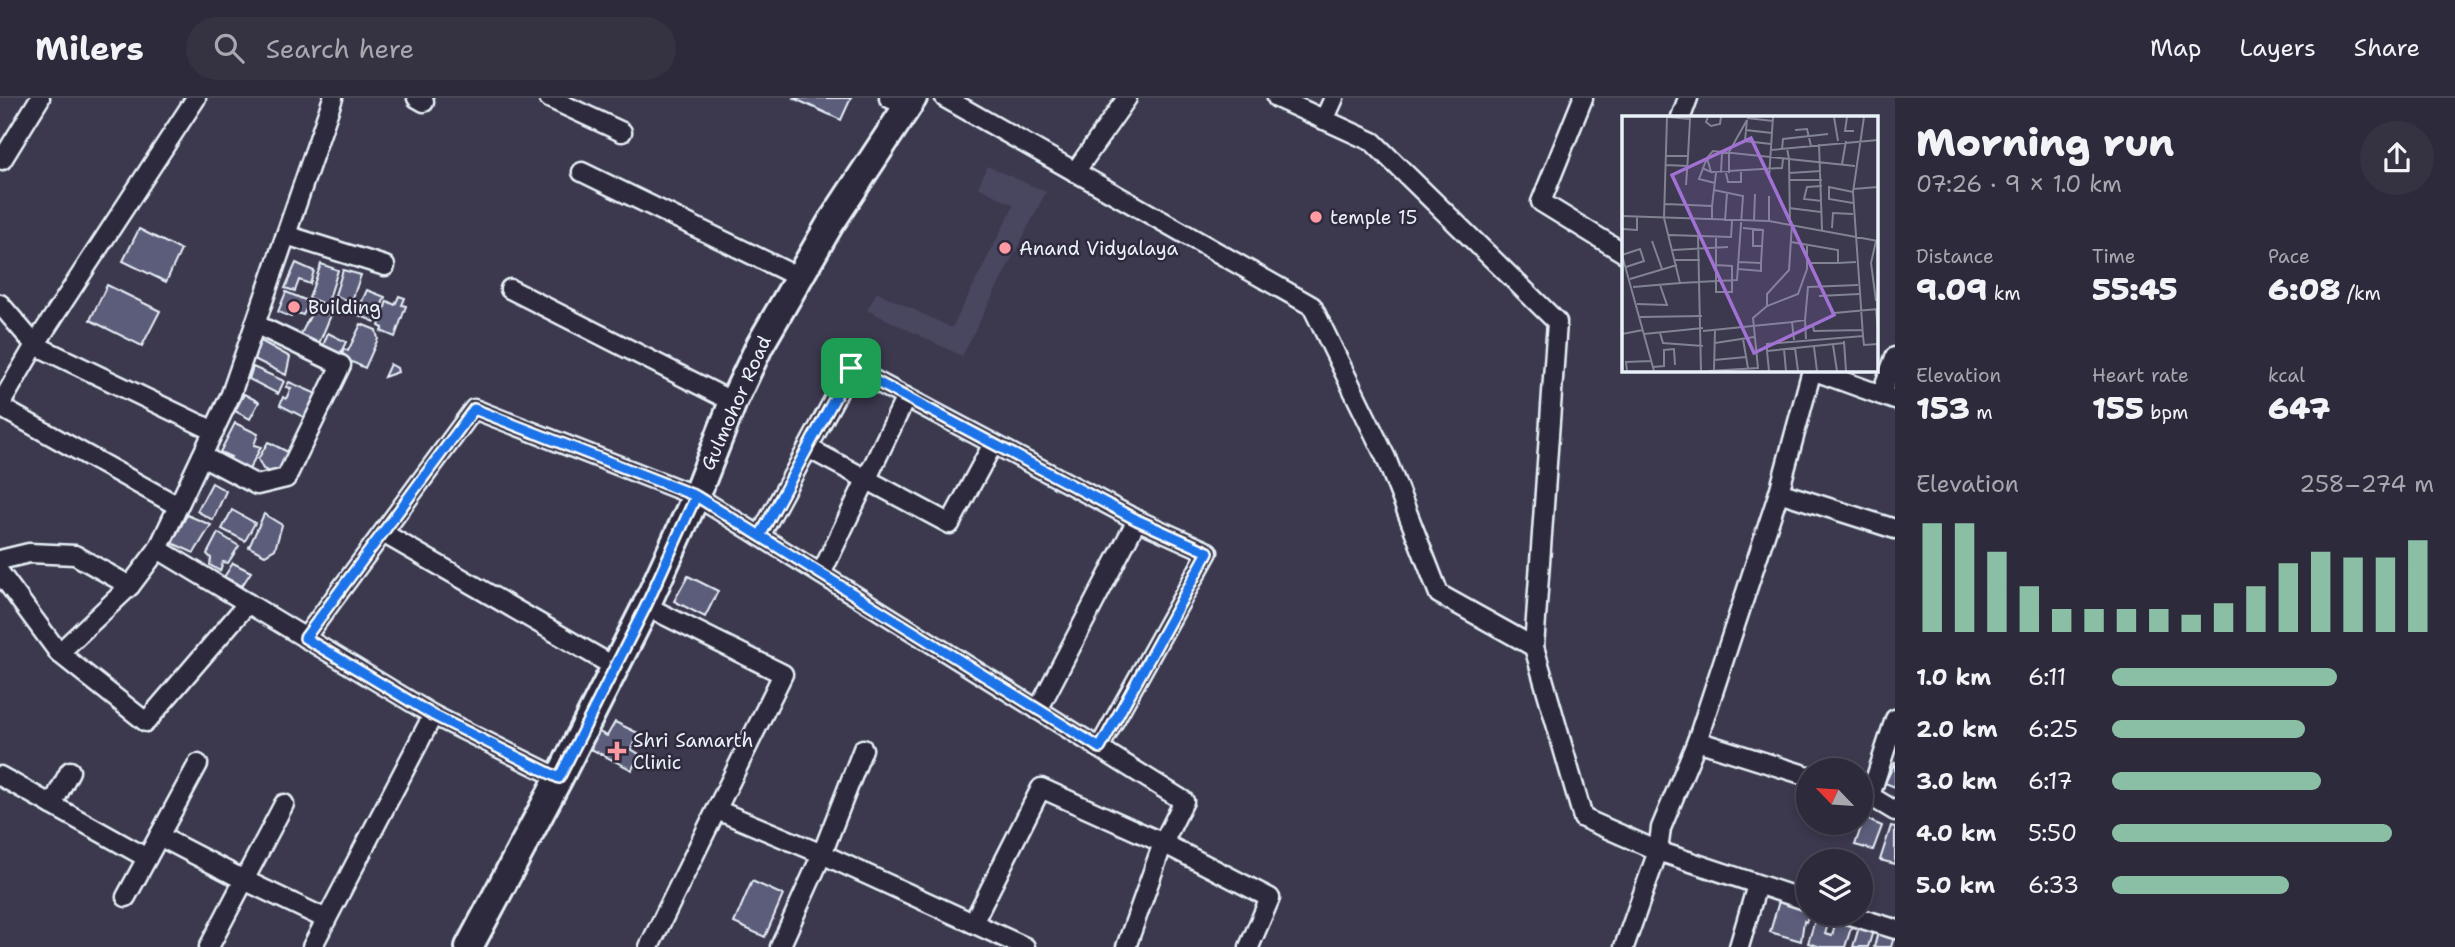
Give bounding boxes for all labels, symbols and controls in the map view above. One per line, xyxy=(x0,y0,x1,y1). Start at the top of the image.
search box xyxy=(186,17,676,80)
text: Milers xyxy=(35,26,144,71)
icon: search xyxy=(210,29,248,67)
text: Search here xyxy=(266,31,414,66)
text: Map xyxy=(2150,32,2201,64)
text: Layers xyxy=(2239,32,2316,64)
text: Share xyxy=(2354,32,2420,64)
inset map xyxy=(1622,116,1878,371)
text: Morning run xyxy=(1916,117,2174,168)
button: share xyxy=(2360,121,2434,195)
text: 07:26 · 9 × 1.0 km xyxy=(1916,169,2122,199)
place label: temple 15 xyxy=(1330,205,1417,230)
marker: temple 15 xyxy=(1308,209,1324,225)
place label: Anand Vidyalaya xyxy=(1019,236,1179,261)
marker: Anand Vidyalaya xyxy=(997,240,1013,256)
text: Distance xyxy=(1916,244,1994,269)
text: Time xyxy=(2092,244,2136,269)
text: Pace xyxy=(2268,244,2310,269)
text: 9.09 xyxy=(1916,269,1987,310)
text: 55:45 xyxy=(2092,269,2178,310)
text: 6:08 xyxy=(2268,269,2340,310)
text: km xyxy=(1987,281,2021,306)
text: /km xyxy=(2340,281,2381,306)
place label: Building xyxy=(308,295,381,320)
marker: Building xyxy=(286,299,302,315)
street label: Gulmohor Road xyxy=(695,332,777,474)
pin xyxy=(821,338,881,398)
icon: arrive xyxy=(832,349,870,387)
text: Elevation xyxy=(1916,363,2001,388)
text: Heart rate xyxy=(2092,363,2189,388)
text: kcal xyxy=(2268,363,2305,388)
text: 153 xyxy=(1916,388,1970,429)
text: 155 xyxy=(2092,388,2144,429)
text: 647 xyxy=(2268,388,2330,429)
text: m xyxy=(1970,400,1993,425)
text: bpm xyxy=(2144,400,2188,425)
text: Elevation xyxy=(1916,469,2019,499)
text: 258–274 m xyxy=(2299,469,2434,499)
text: 1.0 km xyxy=(1916,662,1991,692)
text: 6:11 xyxy=(2028,662,2066,692)
text: 2.0 km xyxy=(1916,714,1998,744)
text: 6:25 xyxy=(2028,714,2078,744)
place label: Shri Samarth Clinic xyxy=(633,728,753,775)
marker: Shri Samarth Clinic xyxy=(607,741,627,761)
north arrow xyxy=(1796,758,1872,835)
map controls xyxy=(1796,758,1873,926)
text: 3.0 km xyxy=(1916,766,1997,796)
text: 6:17 xyxy=(2028,766,2073,796)
text: 4.0 km xyxy=(1916,818,1997,848)
text: 5:50 xyxy=(2028,818,2077,848)
button: layers xyxy=(1796,849,1873,926)
text: 5.0 km xyxy=(1916,870,1995,900)
text: 6:33 xyxy=(2028,870,2079,900)

